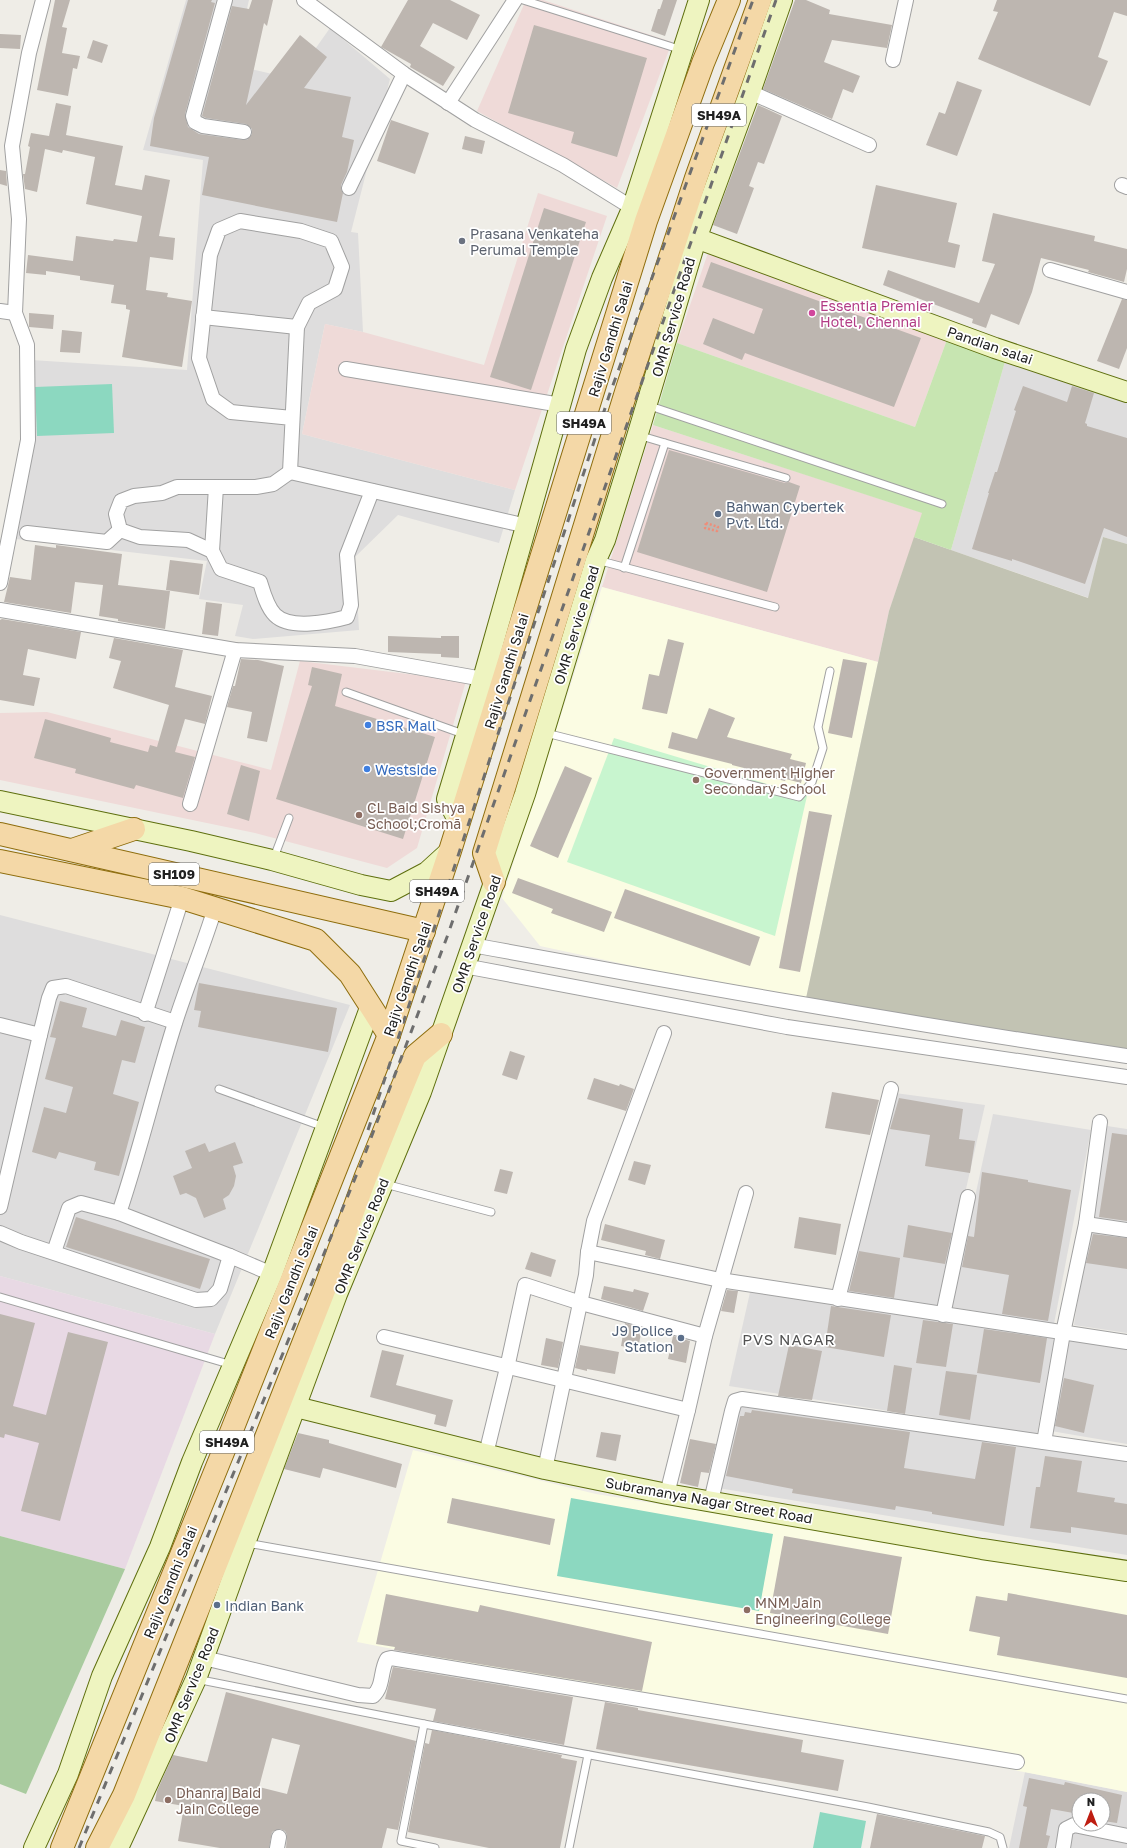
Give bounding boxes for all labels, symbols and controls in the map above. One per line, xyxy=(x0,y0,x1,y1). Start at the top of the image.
road number: SH49A xyxy=(692,104,746,126)
place label: Prasana Venkateha Perumal Temple xyxy=(470,225,599,258)
marker: Prasana Venkateha Perumal Temple xyxy=(457,236,467,246)
street label: OMR Service Road xyxy=(648,255,698,379)
street label: Rajiv Gandhi Salai xyxy=(584,279,636,399)
place label: Essentia Premier Hotel, Chennai xyxy=(820,297,934,330)
marker: Essentia Premier Hotel, Chennai xyxy=(807,308,817,318)
street label: Pandian salai xyxy=(945,322,1035,368)
road number: SH49A xyxy=(557,412,611,434)
place label: Bahwan Cybertek Pvt. Ltd. xyxy=(726,498,844,531)
marker: Bahwan Cybertek Pvt. Ltd. xyxy=(713,509,723,519)
street label: OMR Service Road xyxy=(550,563,602,687)
street label: Rajiv Gandhi Salai xyxy=(480,611,532,731)
place label: BSR Mall xyxy=(376,717,436,734)
marker: BSR Mall xyxy=(363,720,373,730)
place label: Westside xyxy=(375,761,437,778)
marker: Westside xyxy=(362,764,372,774)
place label: Government Higher Secondary School xyxy=(704,764,836,797)
marker: Government Higher Secondary School xyxy=(691,775,701,785)
place label: CL Baid Sishya School;Cromā xyxy=(367,799,465,832)
marker: CL Baid Sishya School;Cromā xyxy=(354,810,364,820)
road number: SH109 xyxy=(149,863,199,885)
street label: OMR Service Road xyxy=(448,873,504,995)
road number: SH49A xyxy=(410,880,464,902)
street label: Rajiv Gandhi Salai xyxy=(379,919,435,1039)
street label: OMR Service Road xyxy=(330,1176,392,1296)
street label: Rajiv Gandhi Salai xyxy=(261,1223,321,1341)
place label: J9 Police Station xyxy=(612,1322,673,1355)
district label: PVS NAGAR xyxy=(742,1330,836,1348)
marker: J9 Police Station xyxy=(676,1333,686,1343)
road number: SH49A xyxy=(200,1431,254,1453)
street label: Subramanya Nagar Street Road xyxy=(604,1473,814,1527)
street label: Rajiv Gandhi Salai xyxy=(140,1523,200,1641)
place label: MNM Jain Engineering College xyxy=(755,1594,891,1627)
place label: Indian Bank xyxy=(225,1597,304,1614)
marker: Indian Bank xyxy=(212,1600,222,1610)
marker: MNM Jain Engineering College xyxy=(742,1605,752,1615)
street label: OMR Service Road xyxy=(160,1625,222,1745)
place label: Dhanraj Baid Jain College xyxy=(176,1784,261,1817)
north arrow xyxy=(1071,1792,1111,1832)
marker: Dhanraj Baid Jain College xyxy=(163,1795,173,1805)
text: N xyxy=(1087,1795,1095,1808)

